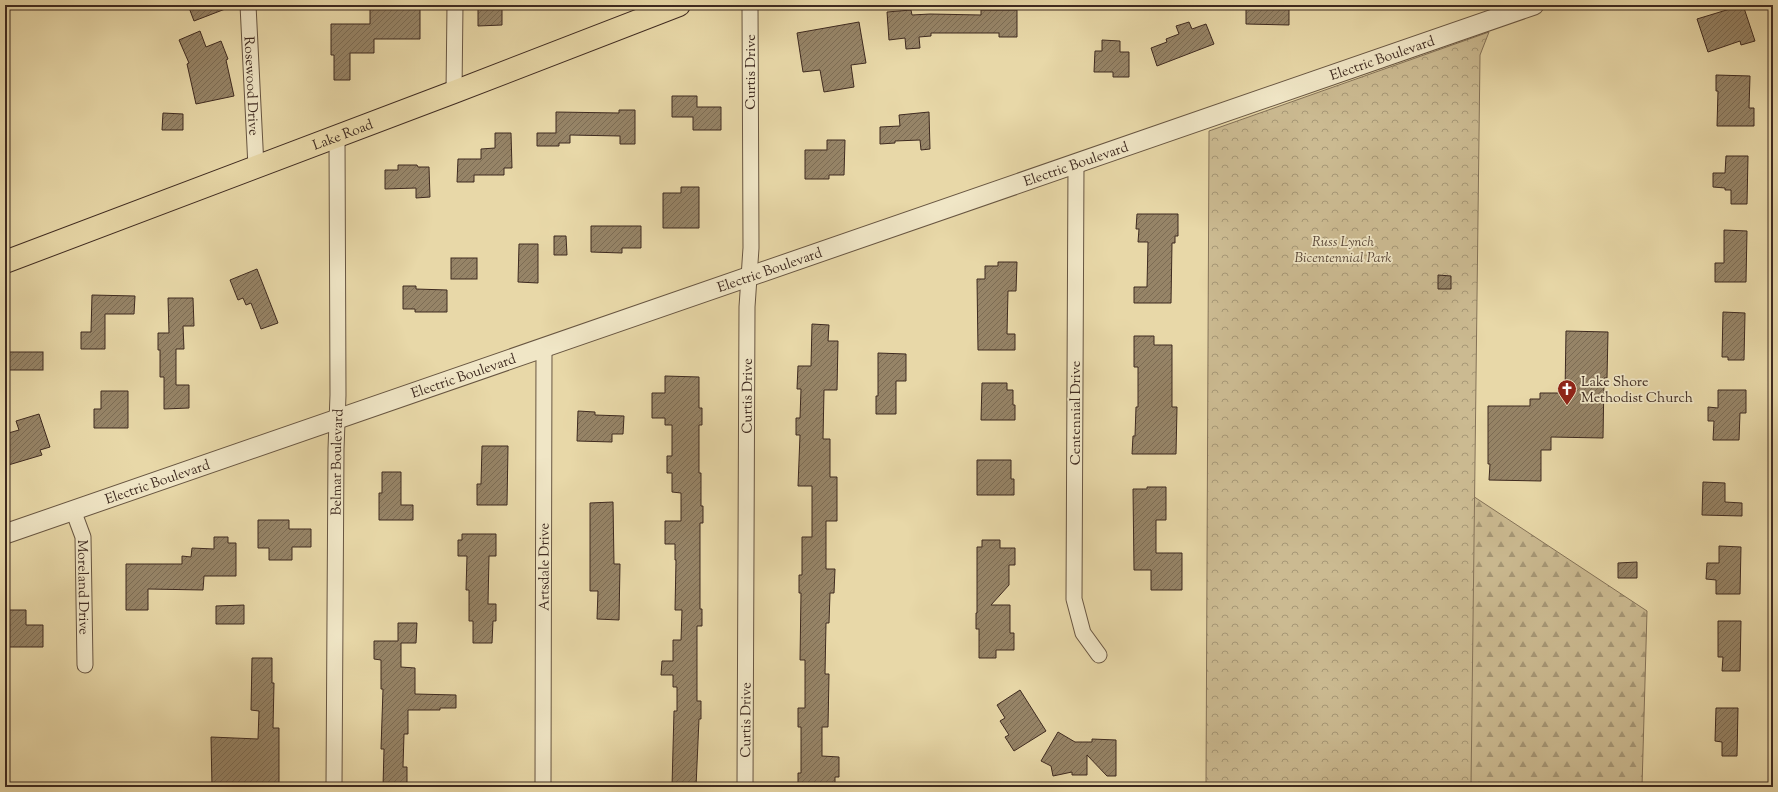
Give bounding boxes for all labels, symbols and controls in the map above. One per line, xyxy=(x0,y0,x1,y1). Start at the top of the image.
street label: Electric Boulevard xyxy=(1327,32,1438,87)
street label: Curtis Drive xyxy=(742,34,762,110)
street label: Rosewood Drive xyxy=(238,36,262,136)
street label: Lake Road xyxy=(310,115,377,157)
street label: Electric Boulevard xyxy=(1021,138,1132,193)
park label: Russ Lynch Bicentennial Park xyxy=(1294,233,1392,269)
street label: Electric Boulevard xyxy=(715,244,825,299)
street label: Electric Boulevard xyxy=(409,350,519,405)
street label: Curtis Drive xyxy=(738,358,759,434)
street label: Centennial Drive xyxy=(1067,361,1087,465)
place label: Lake Shore Methodist Church xyxy=(1581,373,1693,409)
church icon: Lake Shore Methodist Church xyxy=(1556,378,1578,406)
street label: Belmar Boulevard xyxy=(328,408,349,515)
street label: Electric Boulevard xyxy=(103,456,213,511)
street label: Artsdale Drive xyxy=(535,523,556,611)
street label: Moreland Drive xyxy=(71,539,93,635)
street label: Curtis Drive xyxy=(737,682,757,758)

